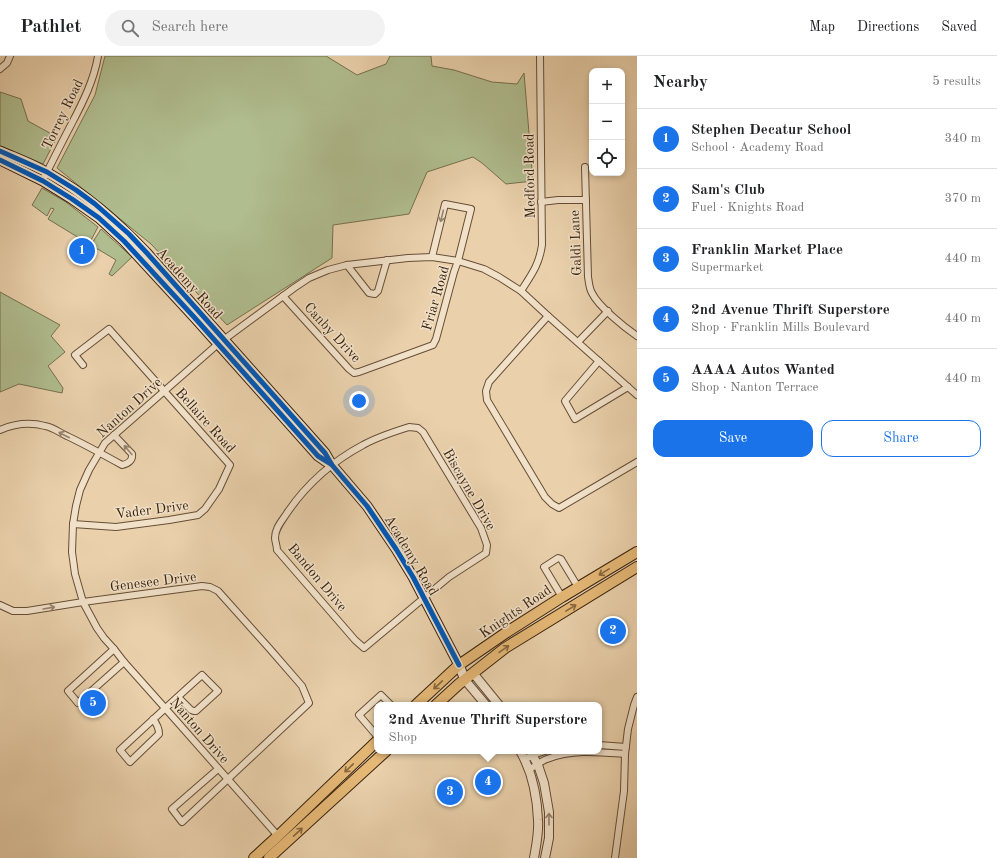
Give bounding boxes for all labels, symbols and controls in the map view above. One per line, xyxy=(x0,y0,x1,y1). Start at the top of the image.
search box xyxy=(105,10,385,46)
icon: search xyxy=(119,17,141,39)
text: Pathlet xyxy=(20,18,81,37)
text: Search here xyxy=(151,20,228,35)
text: Map xyxy=(809,20,835,34)
text: Directions xyxy=(857,20,919,34)
text: Saved xyxy=(941,20,977,34)
map controls xyxy=(589,68,625,176)
button: + xyxy=(589,68,625,104)
text: Nearby xyxy=(653,74,708,91)
text: 5 results xyxy=(932,75,981,88)
street label: Torrey Road xyxy=(40,77,86,152)
button: − xyxy=(589,104,625,140)
text: Stephen Decatur School xyxy=(691,123,851,138)
text: 1 xyxy=(662,132,670,145)
text: 340 m xyxy=(944,132,981,145)
street label: Medford Road xyxy=(522,133,538,219)
button: locate xyxy=(589,140,625,176)
text: School · Academy Road xyxy=(691,141,824,154)
text: Sam's Club xyxy=(691,183,765,198)
text: 2 xyxy=(662,192,670,205)
text: 370 m xyxy=(944,192,981,205)
text: Fuel · Knights Road xyxy=(691,201,804,214)
one-way arrow xyxy=(437,209,445,222)
street label: Galdi Lane xyxy=(568,210,584,276)
pin: 1 xyxy=(69,236,95,266)
text: Franklin Market Place xyxy=(691,243,843,258)
street label: Academy Road xyxy=(154,245,225,322)
text: 3 xyxy=(662,252,670,265)
text: 440 m xyxy=(944,252,981,265)
text: Supermarket xyxy=(691,261,763,274)
street label: Friar Road xyxy=(420,264,452,332)
street label: Canby Drive xyxy=(301,300,363,365)
text: 2nd Avenue Thrift Superstore xyxy=(691,303,890,318)
text: 4 xyxy=(662,312,670,325)
text: 440 m xyxy=(944,312,981,325)
text: Shop · Franklin Mills Boulevard xyxy=(691,321,870,334)
text: AAAA Autos Wanted xyxy=(691,363,835,378)
text: 5 xyxy=(662,372,670,385)
text: 440 m xyxy=(944,372,981,385)
street label: Nanton Drive xyxy=(94,375,165,440)
text: Shop · Nanton Terrace xyxy=(691,381,818,394)
street label: Bellaire Road xyxy=(173,386,238,456)
your location xyxy=(349,391,369,411)
button: Save xyxy=(653,420,813,457)
button: Share xyxy=(821,420,981,457)
one-way arrow xyxy=(59,431,71,438)
one-way arrow xyxy=(123,445,132,455)
street label: Biscayne Drive xyxy=(440,446,498,533)
street label: Vader Drive xyxy=(115,499,190,521)
street label: Academy Road xyxy=(382,513,441,598)
street label: Bandon Drive xyxy=(285,541,349,614)
one-way arrow xyxy=(598,568,610,576)
street label: Genesee Drive xyxy=(109,570,197,594)
street label: Knights Road xyxy=(477,583,554,641)
one-way arrow xyxy=(565,603,577,611)
one-way arrow xyxy=(42,604,55,612)
pin: 2 xyxy=(600,616,626,646)
one-way arrow xyxy=(498,645,509,653)
one-way arrow xyxy=(433,680,443,689)
pin: 5 xyxy=(80,688,106,718)
street label: Nanton Drive xyxy=(167,695,231,766)
popup xyxy=(374,702,602,754)
text: 2nd Avenue Thrift Superstore xyxy=(389,713,587,728)
text: Shop xyxy=(389,731,417,744)
one-way arrow xyxy=(344,763,354,773)
pin: 4 xyxy=(475,767,501,797)
pin: 3 xyxy=(437,777,463,807)
one-way arrow xyxy=(545,813,553,826)
one-way arrow xyxy=(293,827,303,836)

